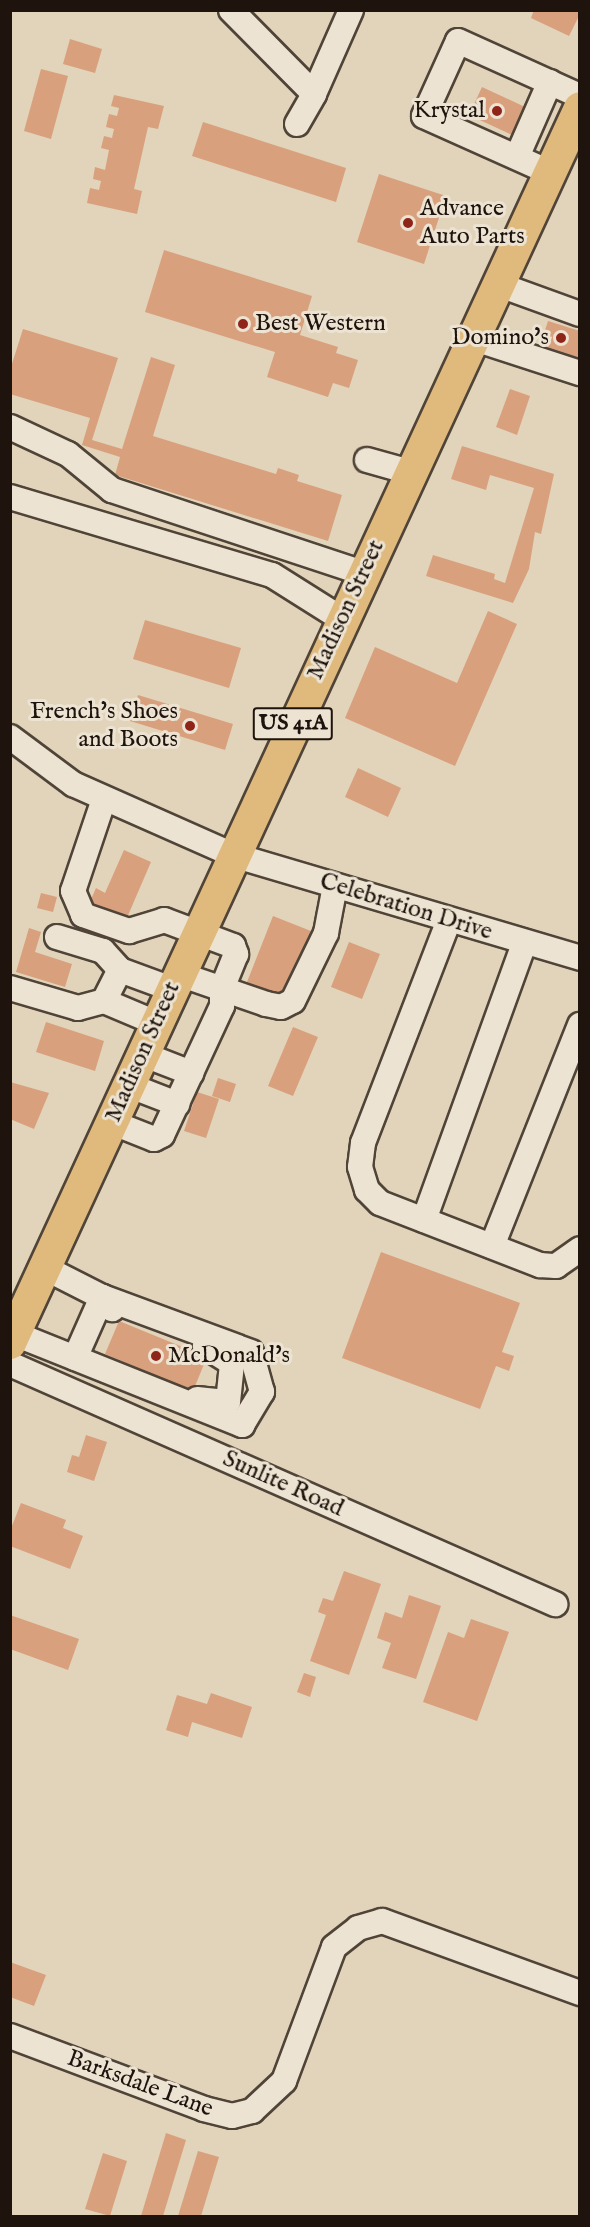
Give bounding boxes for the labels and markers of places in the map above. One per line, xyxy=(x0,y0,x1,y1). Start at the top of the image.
place label: Krystal xyxy=(413,97,485,125)
marker: Krystal xyxy=(490,104,504,118)
place label: Advance Auto Parts xyxy=(420,195,525,251)
marker: Advance Auto Parts xyxy=(401,216,415,230)
place label: Best Western xyxy=(255,310,386,338)
marker: Best Western xyxy=(236,317,250,331)
place label: Domino's xyxy=(451,324,549,352)
marker: Domino's xyxy=(554,331,568,345)
place label: French's Shoes and Boots xyxy=(30,698,178,754)
marker: French's Shoes and Boots xyxy=(183,719,197,733)
place label: McDonald's xyxy=(168,1342,290,1370)
marker: McDonald's xyxy=(149,1349,163,1363)

